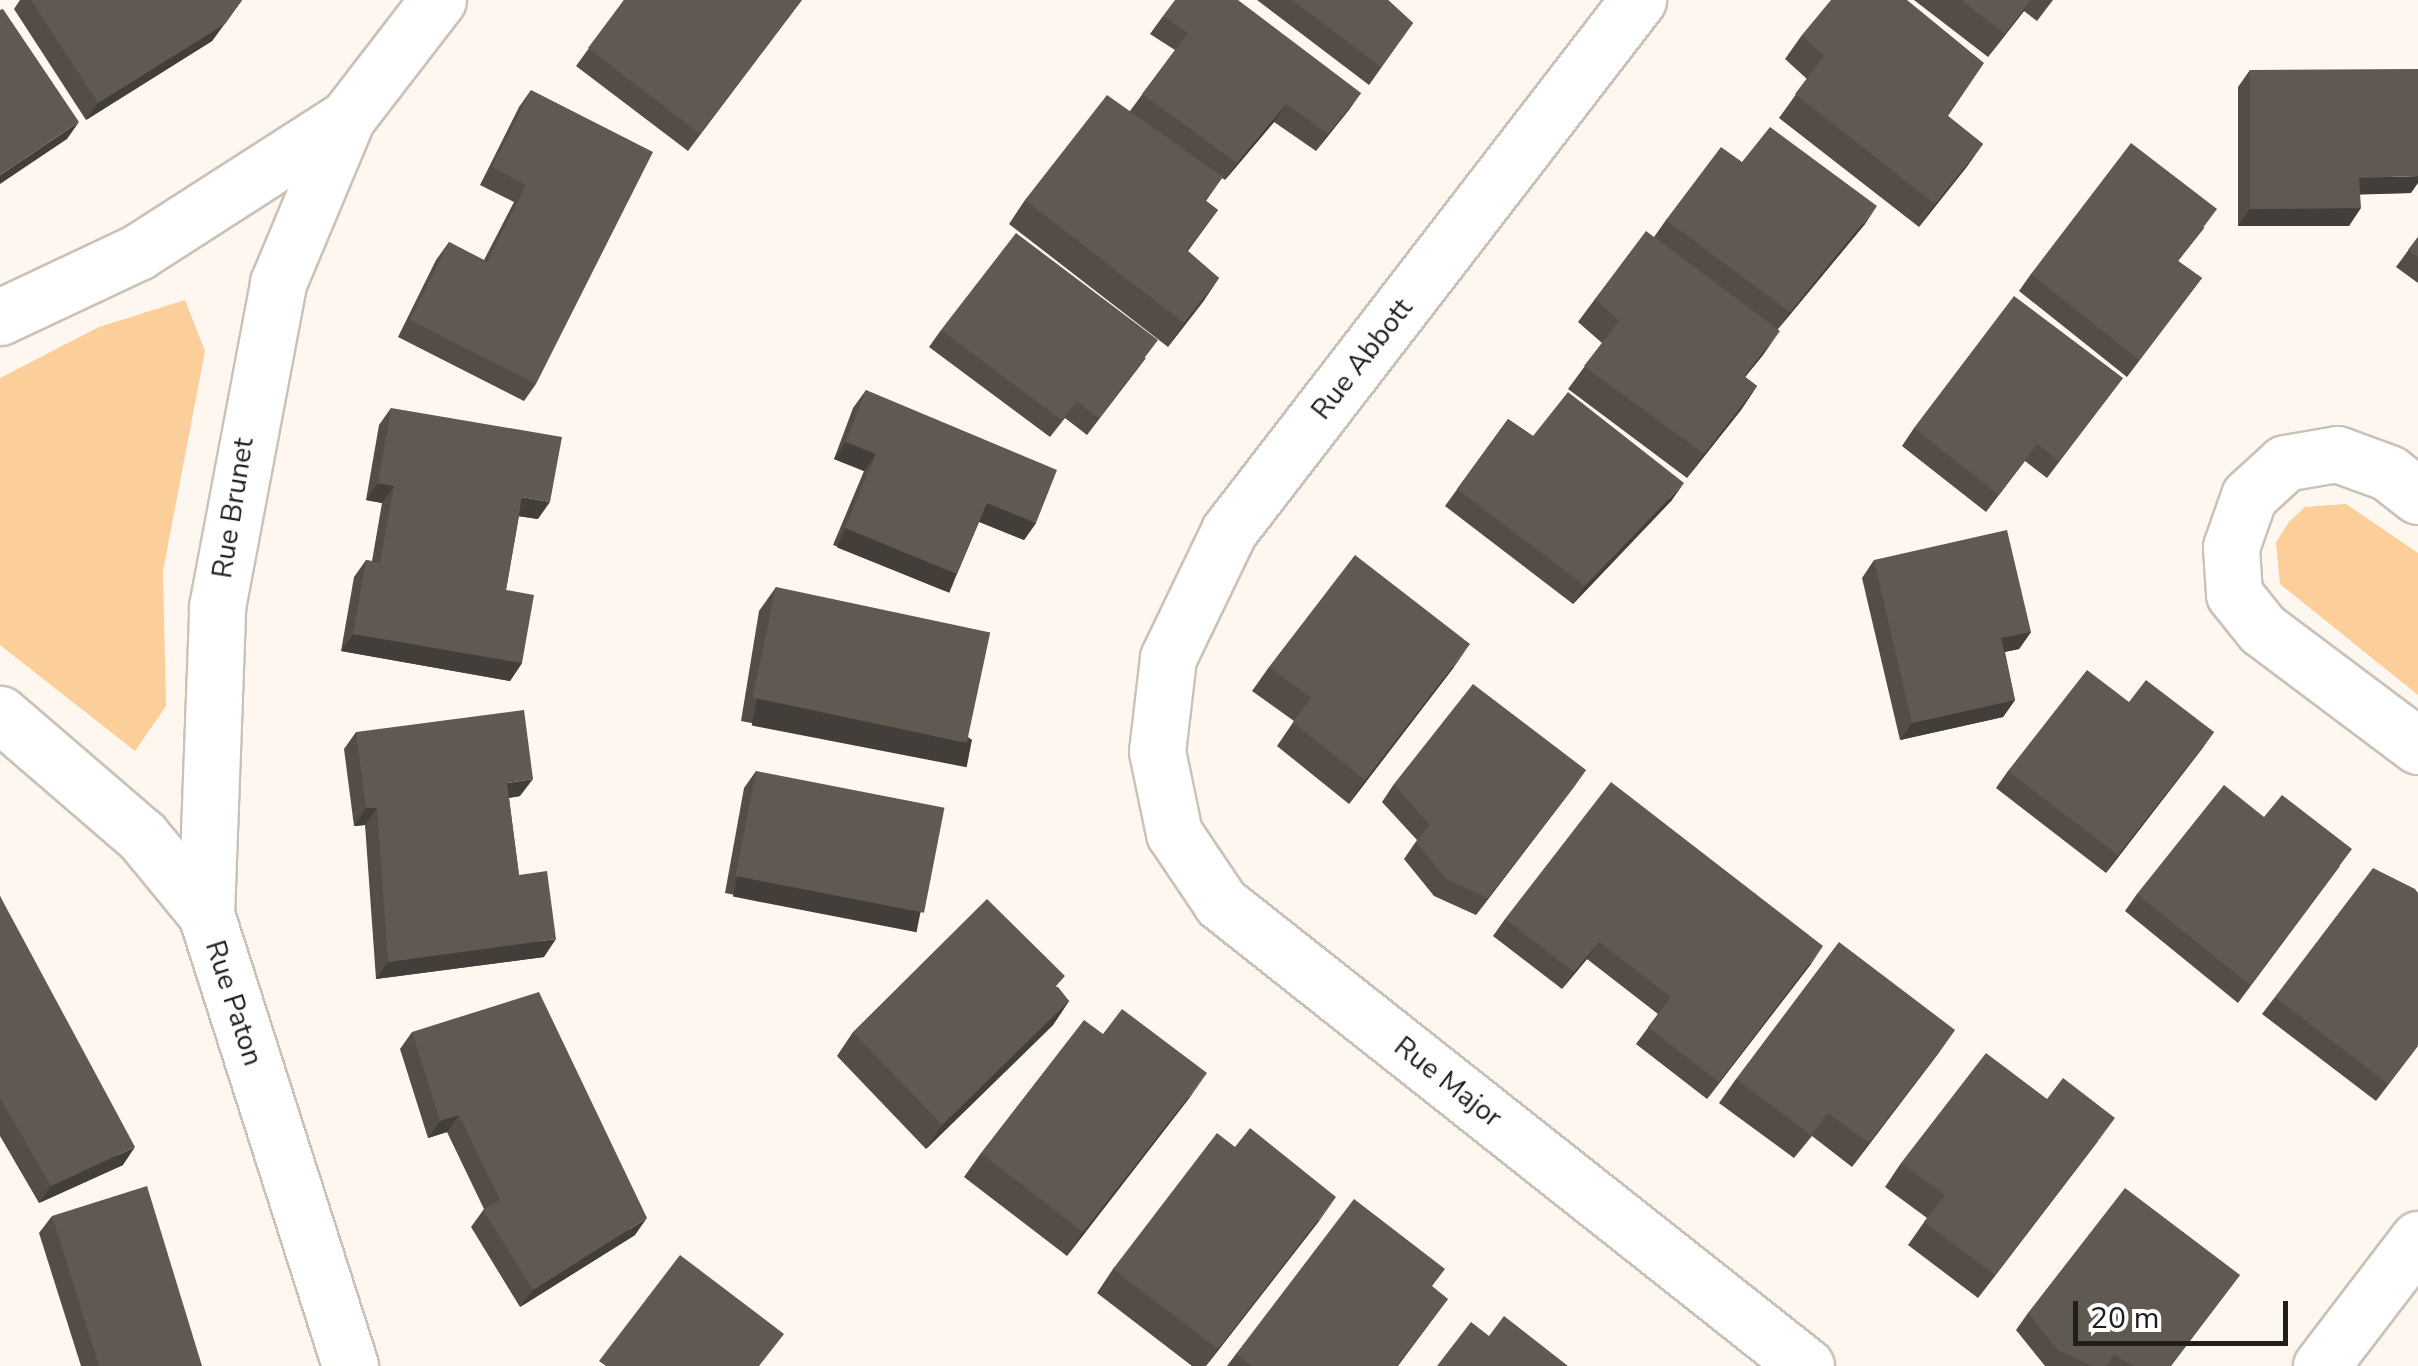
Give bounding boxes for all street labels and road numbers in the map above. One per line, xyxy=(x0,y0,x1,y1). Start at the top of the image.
street label: Rue Abbott xyxy=(1304,292,1420,426)
street label: Rue Brunet xyxy=(205,435,261,581)
street label: Rue Paton xyxy=(198,936,270,1070)
street label: Rue Major xyxy=(1387,1030,1509,1134)

